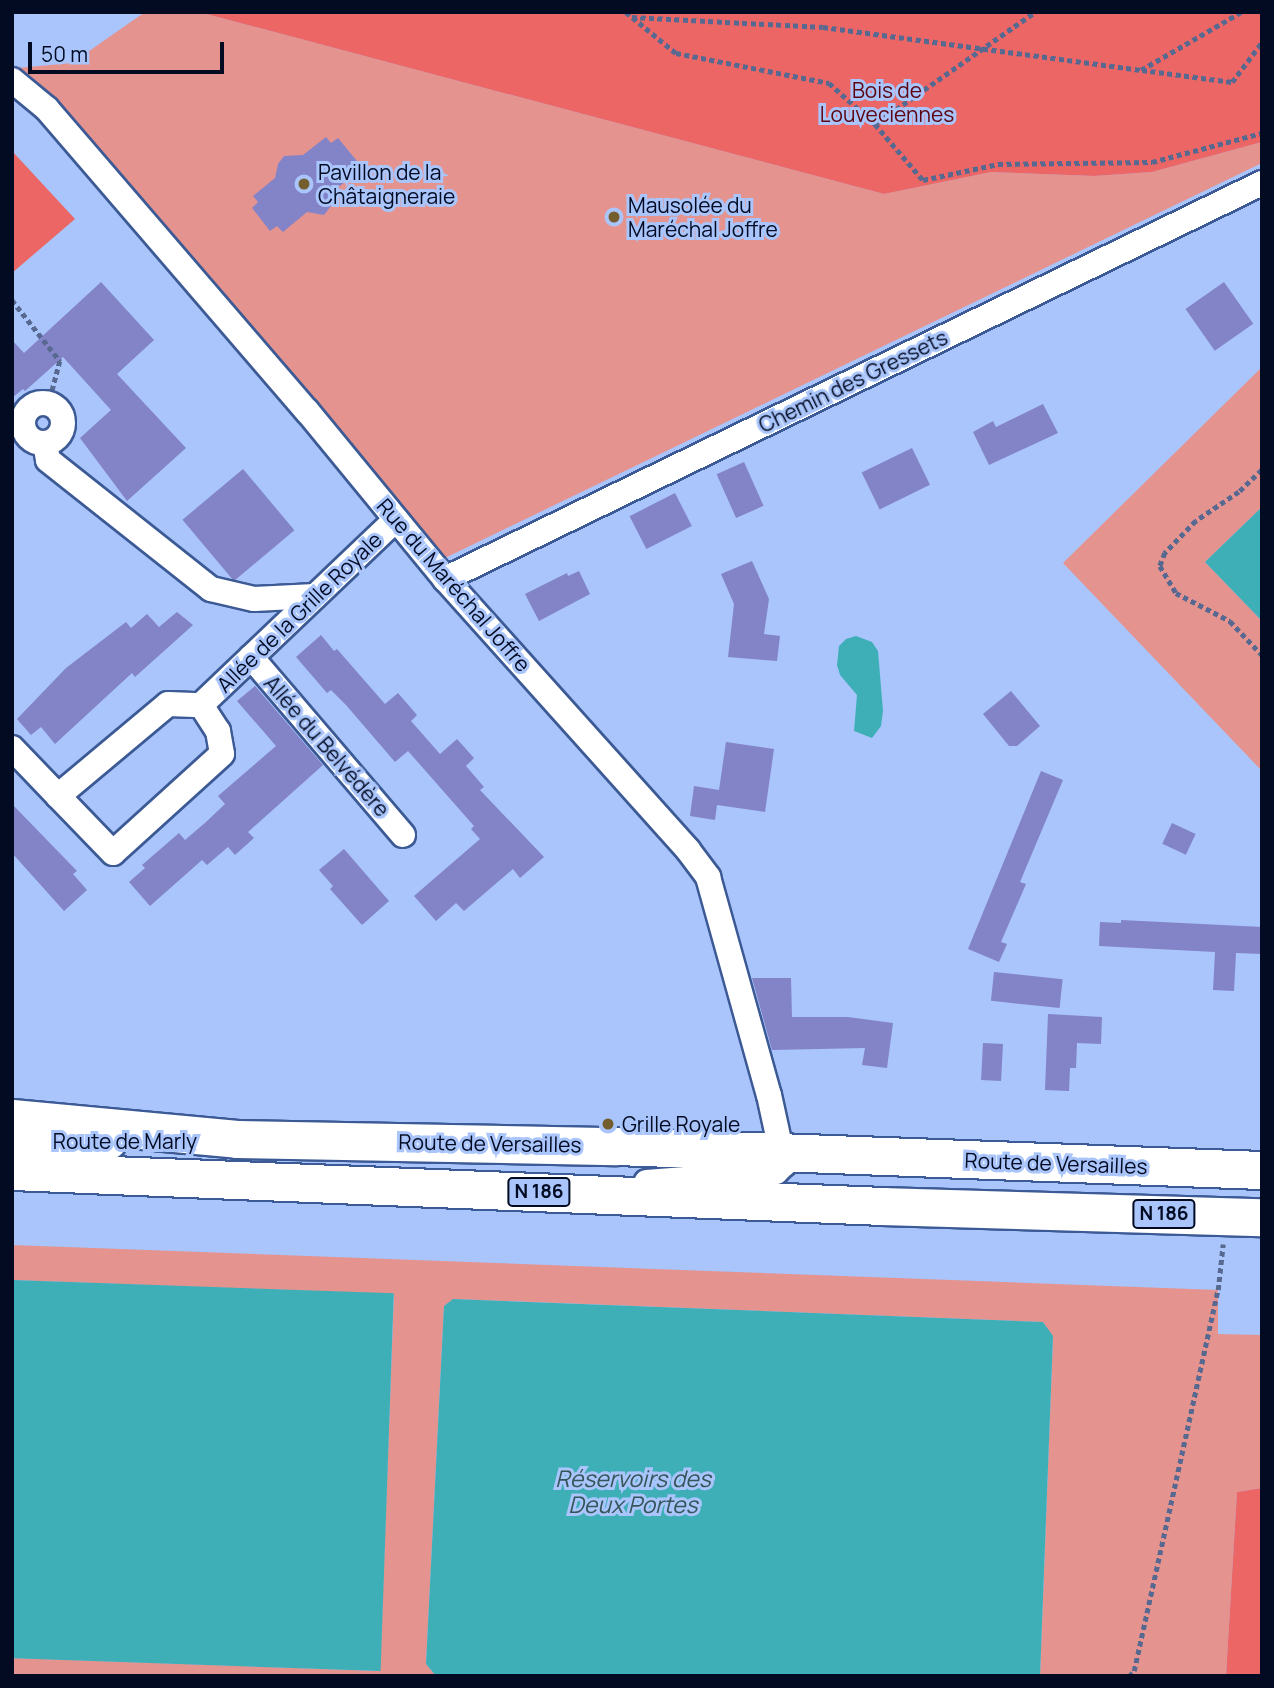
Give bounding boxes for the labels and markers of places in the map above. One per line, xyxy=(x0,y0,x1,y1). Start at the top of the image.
place label: Pavillon de la Châtaigneraie xyxy=(318,159,455,209)
marker: Pavillon de la Châtaigneraie xyxy=(296,176,312,192)
place label: Mausolée du Maréchal Joffre xyxy=(628,192,778,242)
marker: Mausolée du Maréchal Joffre xyxy=(606,209,622,225)
place label: Grille Royale xyxy=(622,1111,740,1137)
marker: Grille Royale xyxy=(600,1116,616,1132)

